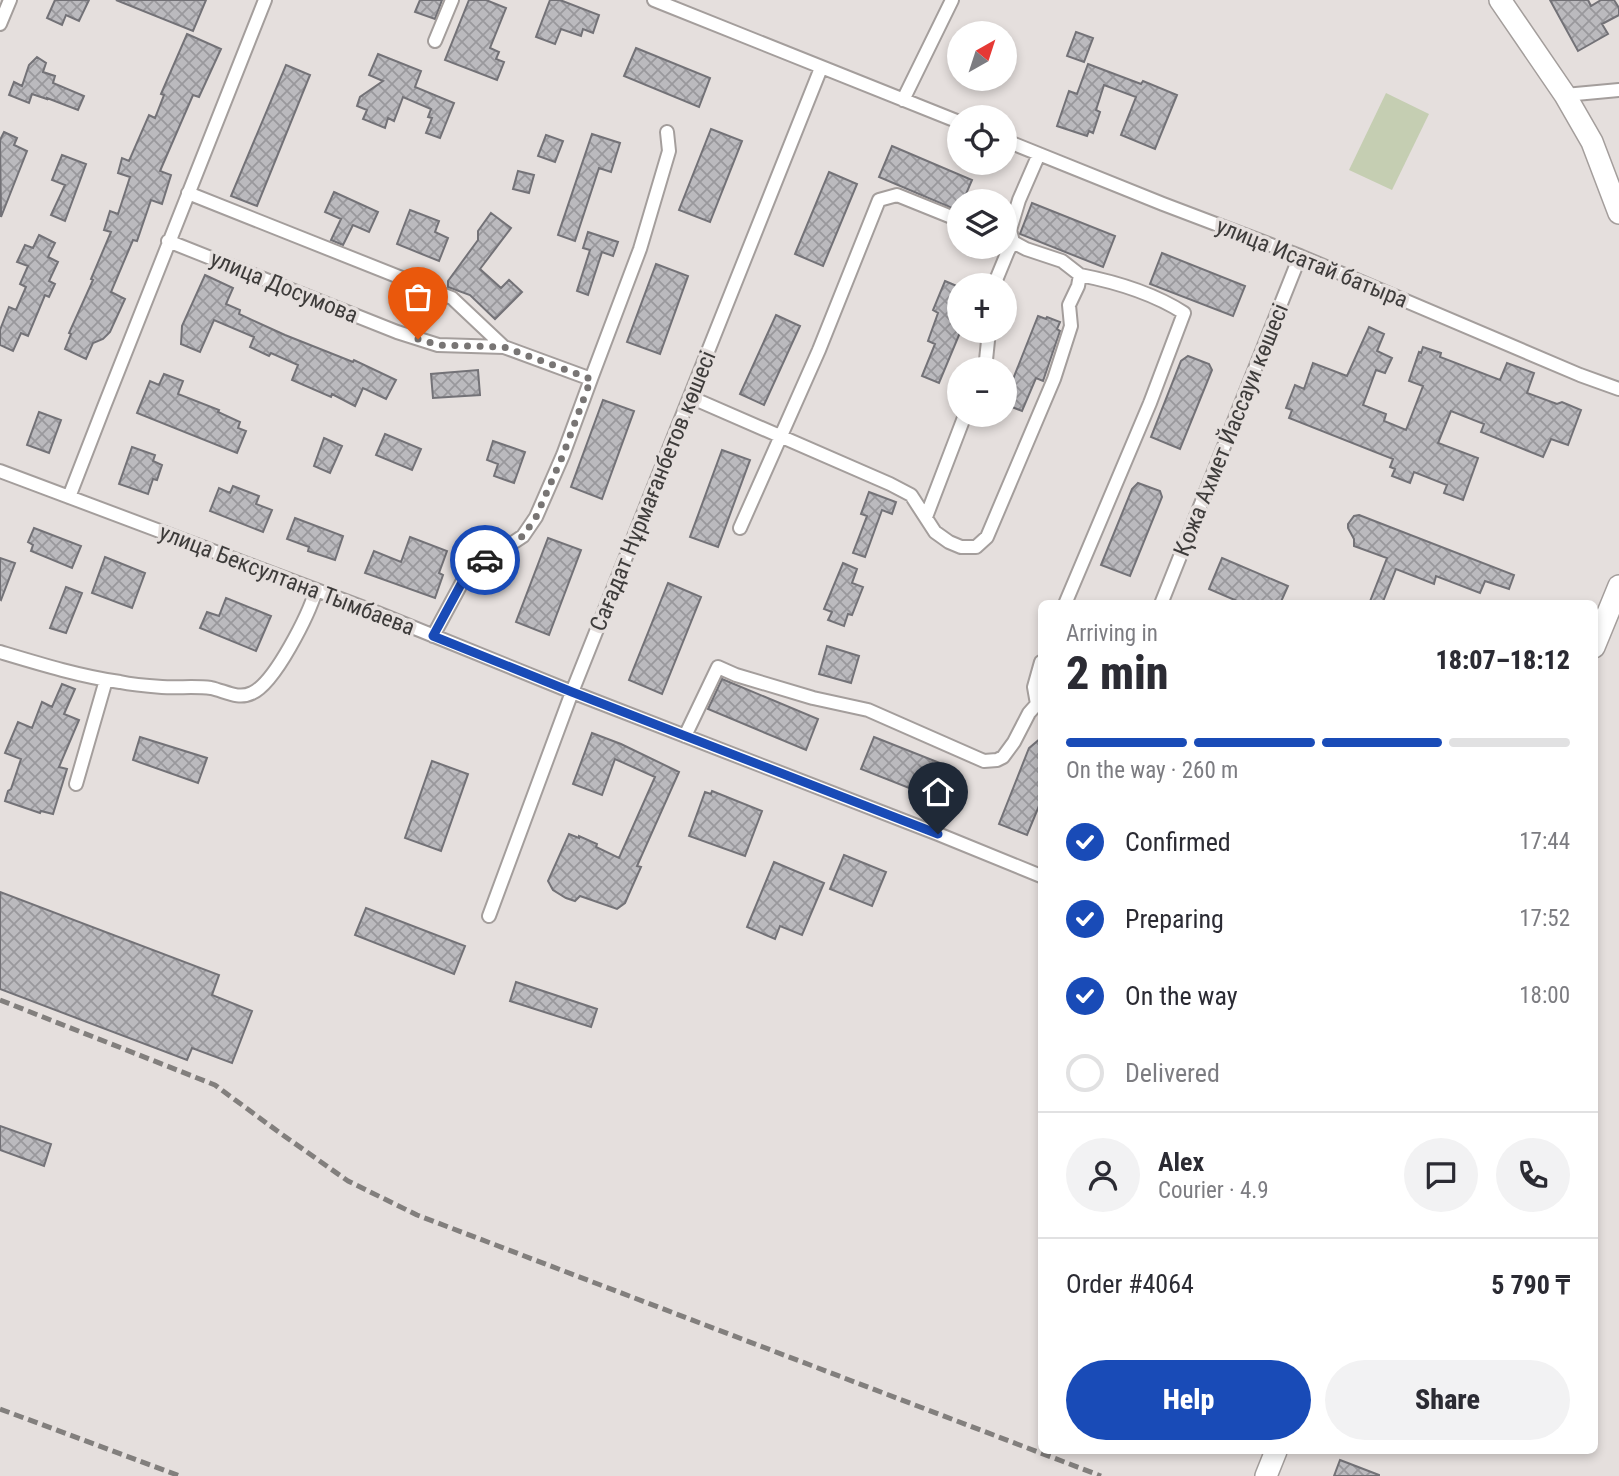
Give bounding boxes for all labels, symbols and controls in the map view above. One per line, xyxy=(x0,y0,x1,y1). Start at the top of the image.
north arrow xyxy=(947,21,1017,91)
map controls xyxy=(947,21,1017,427)
button: locate xyxy=(947,105,1017,175)
button: layers xyxy=(947,189,1017,259)
street label: улица Исатай батыра xyxy=(1212,212,1412,314)
street label: улица Досумова xyxy=(206,245,362,329)
pin xyxy=(388,267,448,339)
button: + xyxy=(947,273,1017,343)
icon: bag xyxy=(399,278,437,316)
street label: Қожа Ахмет Йассауи көшесі xyxy=(1167,299,1294,560)
street label: Сағадат Нұрмағанбетов көшесі xyxy=(584,347,722,635)
button: − xyxy=(947,357,1017,427)
street label: улица Бексултана Тымбаева xyxy=(155,519,419,641)
courier xyxy=(450,525,520,595)
icon: car xyxy=(466,541,504,579)
text: Arriving in xyxy=(1066,620,1158,647)
text: 18:07–18:12 xyxy=(1436,645,1570,675)
text: 2 min xyxy=(1066,646,1169,700)
text: On the way · 260 m xyxy=(1066,757,1238,784)
pin xyxy=(908,762,968,834)
icon: home xyxy=(919,773,957,811)
icon: check xyxy=(1066,823,1104,861)
text: Confirmed xyxy=(1125,827,1231,857)
text: 17:44 xyxy=(1519,828,1570,855)
icon: check xyxy=(1066,900,1104,938)
text: Preparing xyxy=(1125,904,1224,934)
text: 17:52 xyxy=(1519,905,1570,932)
icon: check xyxy=(1066,977,1104,1015)
text: On the way xyxy=(1125,981,1238,1011)
text: 18:00 xyxy=(1519,982,1570,1009)
text: Delivered xyxy=(1125,1058,1220,1088)
button: person xyxy=(1066,1138,1140,1212)
button: chat xyxy=(1404,1138,1478,1212)
button: phone xyxy=(1496,1138,1570,1212)
text: Alex xyxy=(1158,1147,1204,1177)
text: Courier · 4.9 xyxy=(1158,1177,1269,1204)
text: Order #4064 xyxy=(1066,1269,1194,1299)
text: 5 790 ₸ xyxy=(1491,1270,1570,1300)
button: Help xyxy=(1066,1360,1311,1440)
button: Share xyxy=(1325,1360,1570,1440)

